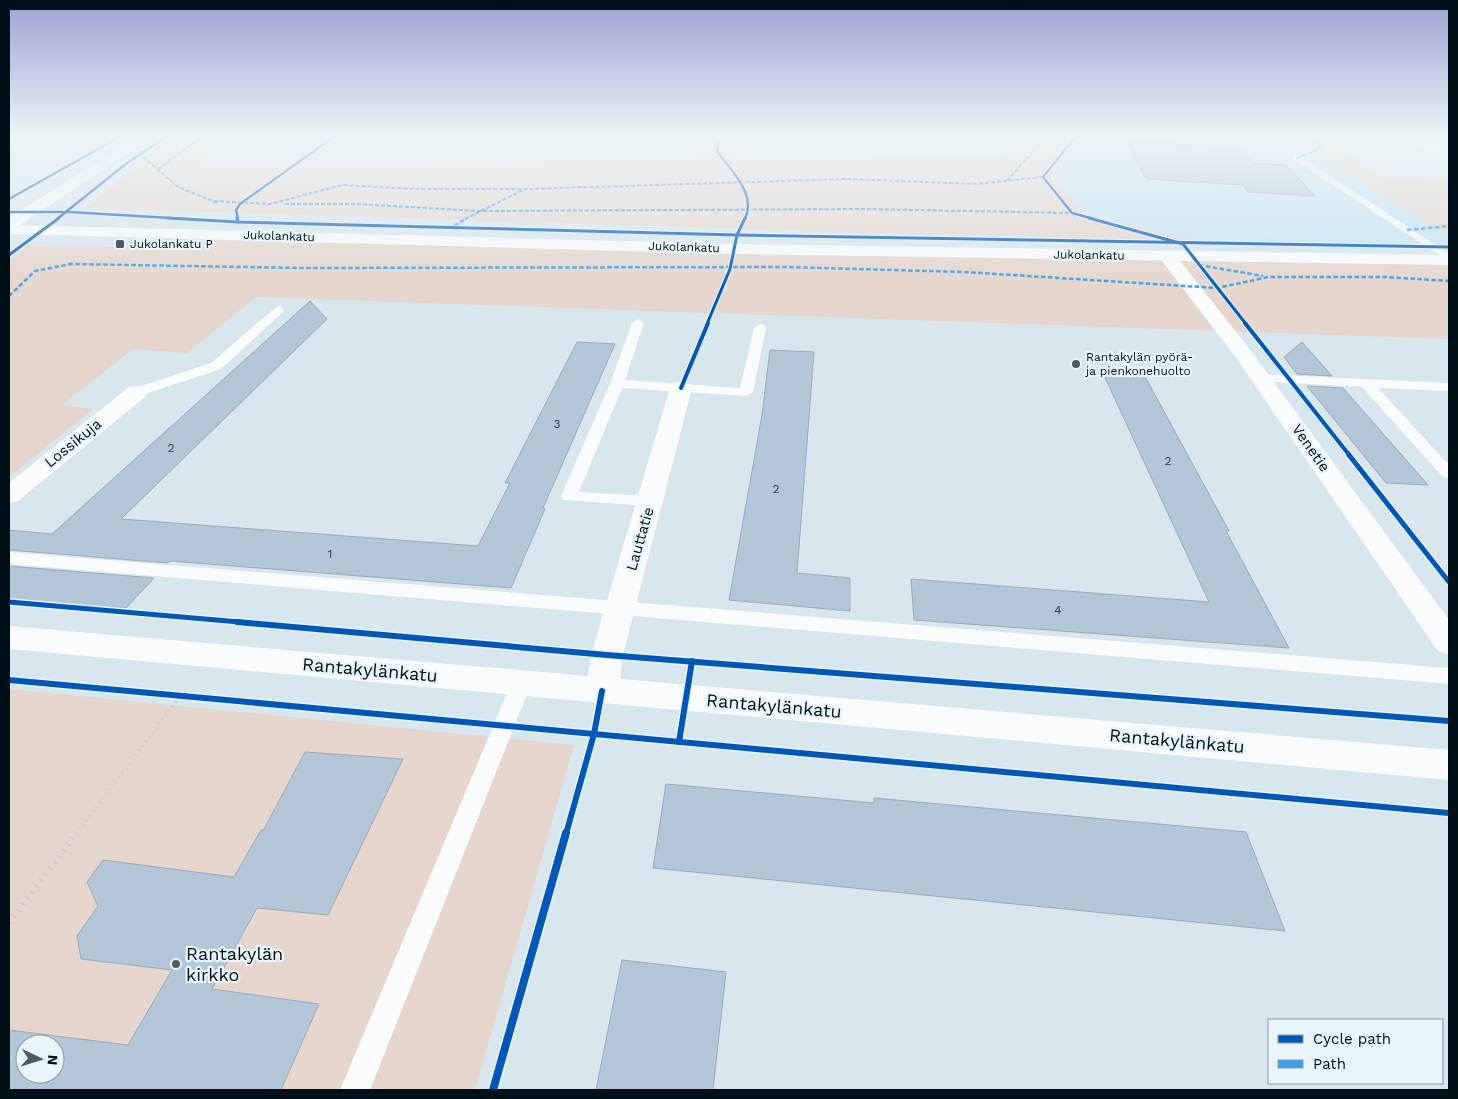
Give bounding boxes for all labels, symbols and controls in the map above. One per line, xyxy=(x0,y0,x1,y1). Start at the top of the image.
street label: Jukolankatu xyxy=(243,228,315,244)
place label: Jukolankatu P xyxy=(130,237,213,251)
marker: Jukolankatu P xyxy=(114,238,126,250)
street label: Jukolankatu xyxy=(648,239,720,255)
street label: Jukolankatu xyxy=(1053,247,1125,263)
place label: Rantakylän pyörä- ja pienkonehuolto xyxy=(1085,350,1193,378)
marker: Rantakylän pyörä- ja pienkonehuolto xyxy=(1070,358,1082,370)
street label: Lossikuja xyxy=(41,414,105,471)
house number: 3 xyxy=(554,417,561,431)
street label: Venetie xyxy=(1288,421,1334,475)
house number: 2 xyxy=(168,441,175,455)
house number: 2 xyxy=(1165,454,1172,468)
house number: 2 xyxy=(773,482,780,496)
street label: Lauttatie xyxy=(622,505,658,573)
house number: 1 xyxy=(328,547,332,561)
house number: 4 xyxy=(1054,603,1062,617)
street label: Rantakylänkatu xyxy=(302,653,439,686)
street label: Rantakylänkatu xyxy=(706,689,843,722)
street label: Rantakylänkatu xyxy=(1109,724,1246,757)
place label: Rantakylän kirkko xyxy=(186,943,283,985)
marker: Rantakylän kirkko xyxy=(170,958,182,970)
legend xyxy=(1268,1019,1443,1084)
text: Cycle path xyxy=(1313,1030,1391,1048)
north arrow xyxy=(15,1034,65,1084)
text: N xyxy=(45,1054,61,1066)
text: Path xyxy=(1313,1055,1346,1073)

